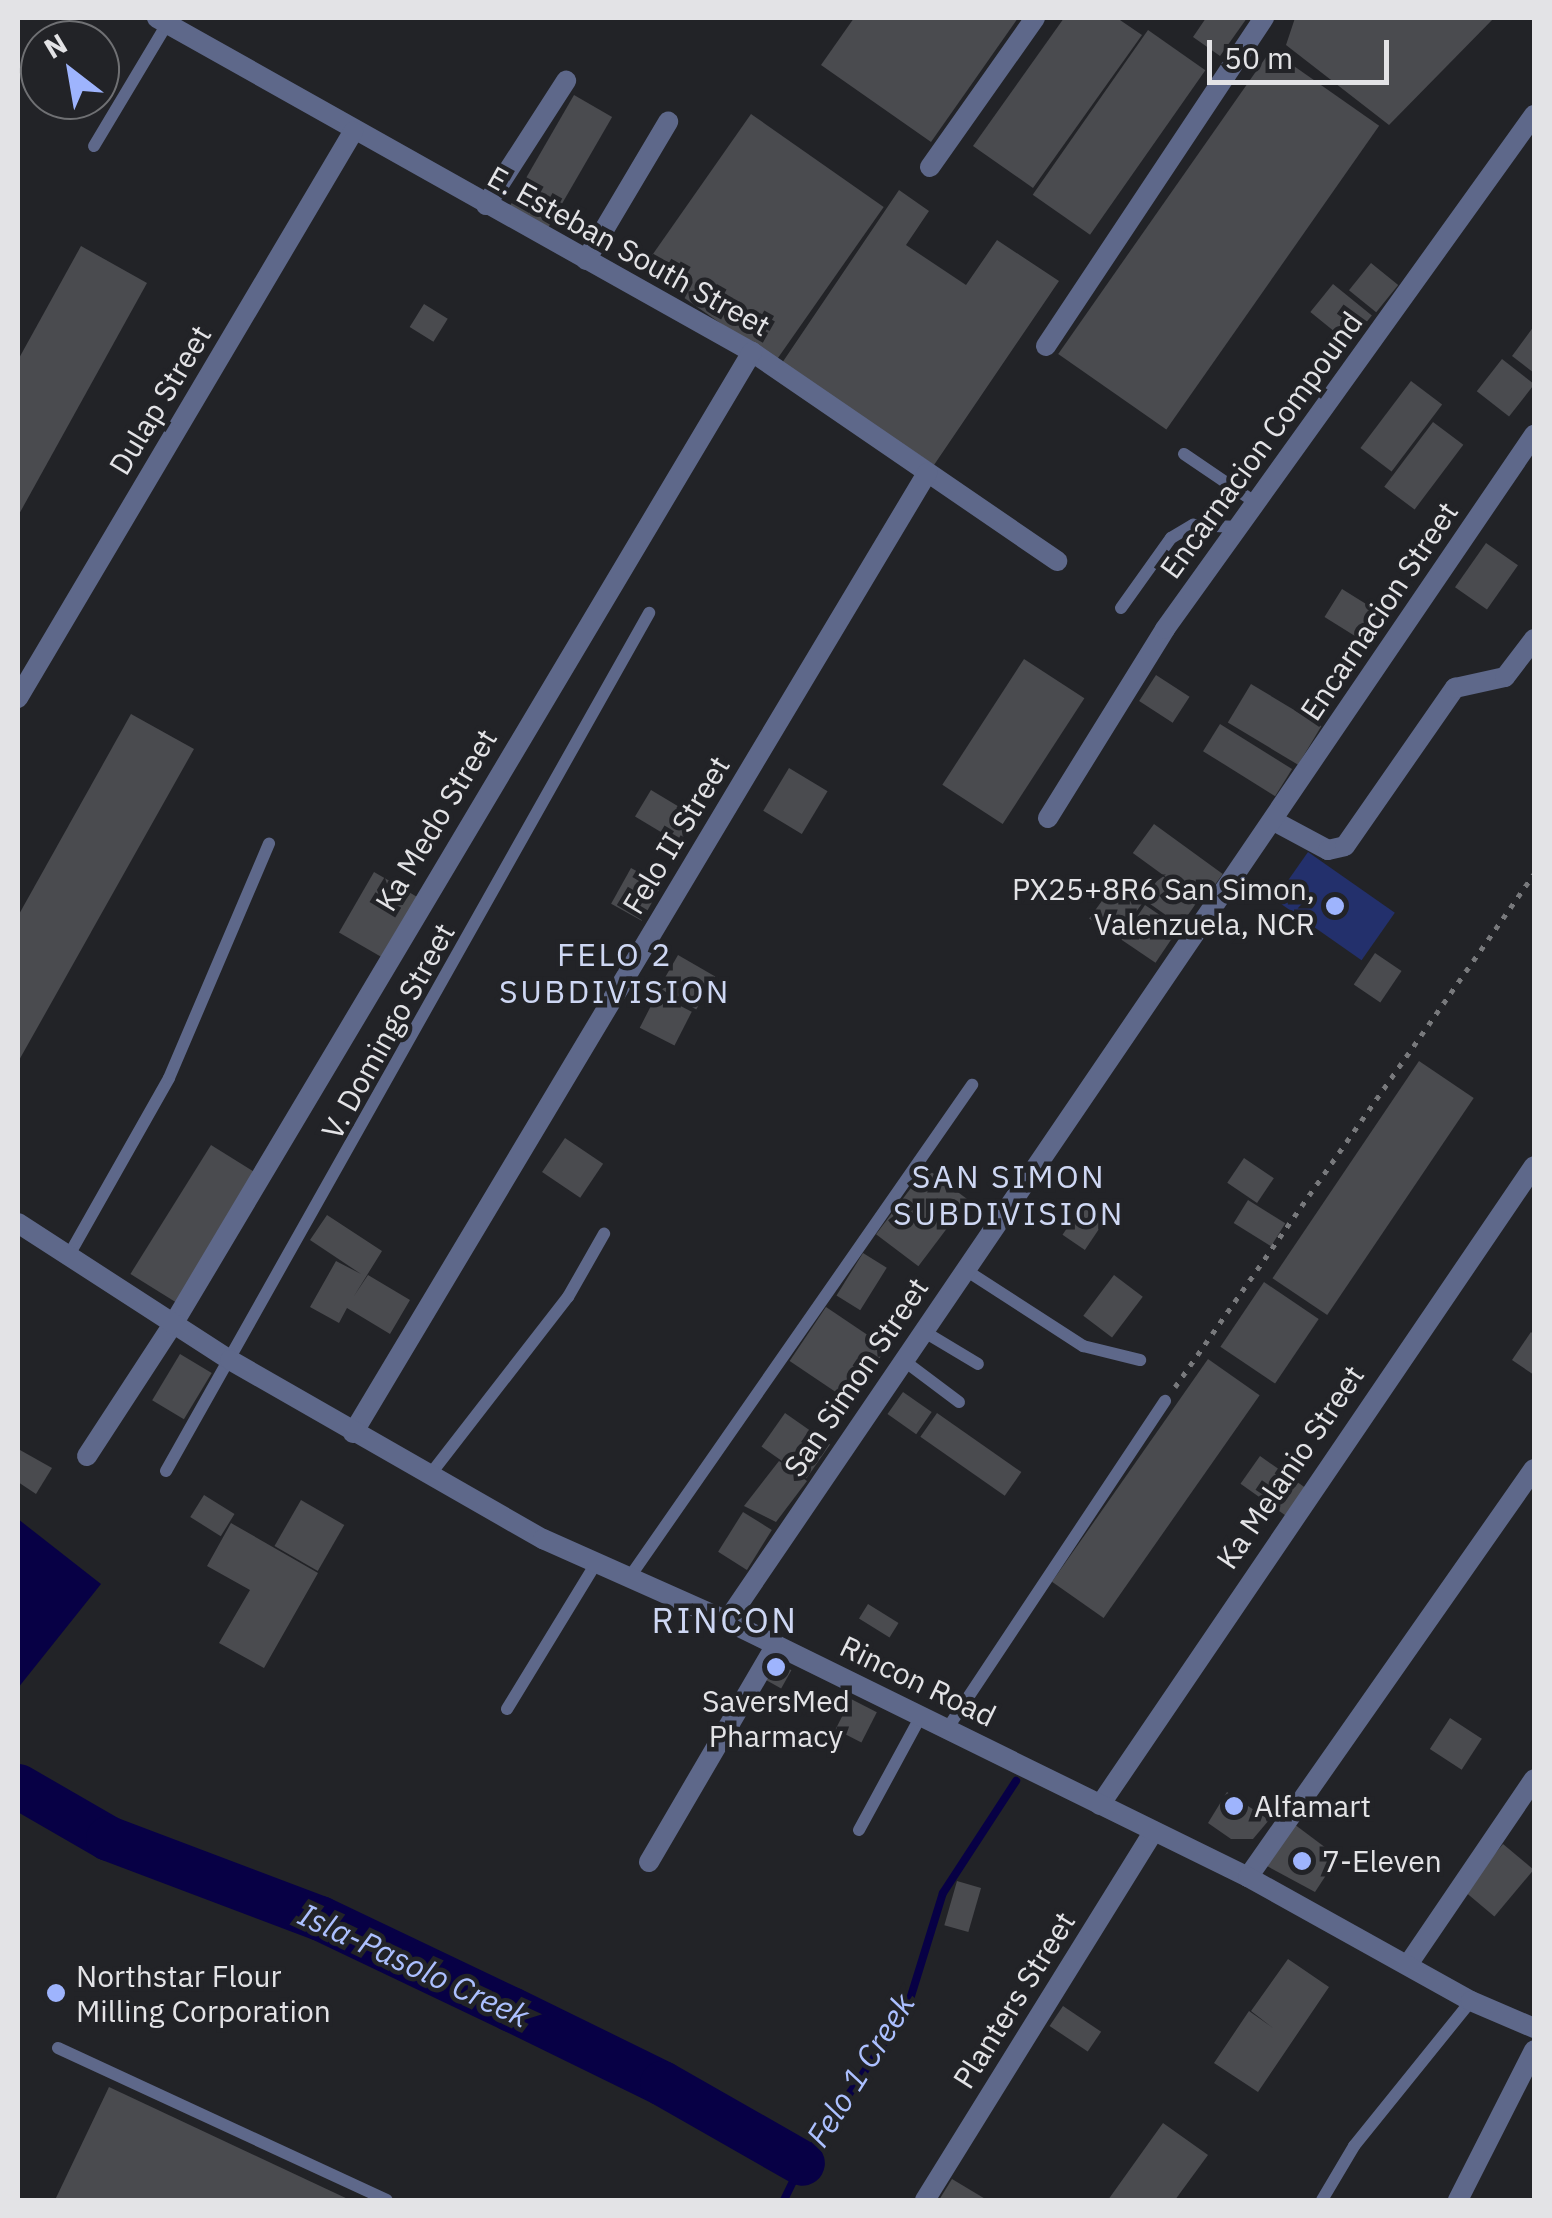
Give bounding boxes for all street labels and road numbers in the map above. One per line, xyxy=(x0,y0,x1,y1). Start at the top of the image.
street label: E. Esteban South Street xyxy=(482,158,776,344)
street label: Encarnacion Compound xyxy=(1152,305,1370,585)
street label: Dulap Street xyxy=(101,319,219,481)
street label: Encarnacion Street xyxy=(1293,495,1465,727)
street label: Ka Medo Street xyxy=(368,722,504,918)
street label: Felo II Street xyxy=(615,749,737,921)
street label: V. Domingo Street xyxy=(314,917,462,1145)
street label: San Simon Street xyxy=(776,1271,936,1483)
street label: Ka Melanio Street xyxy=(1209,1359,1371,1575)
street label: Rincon Road xyxy=(834,1628,1002,1734)
street label: Planters Street xyxy=(945,1905,1083,2095)

